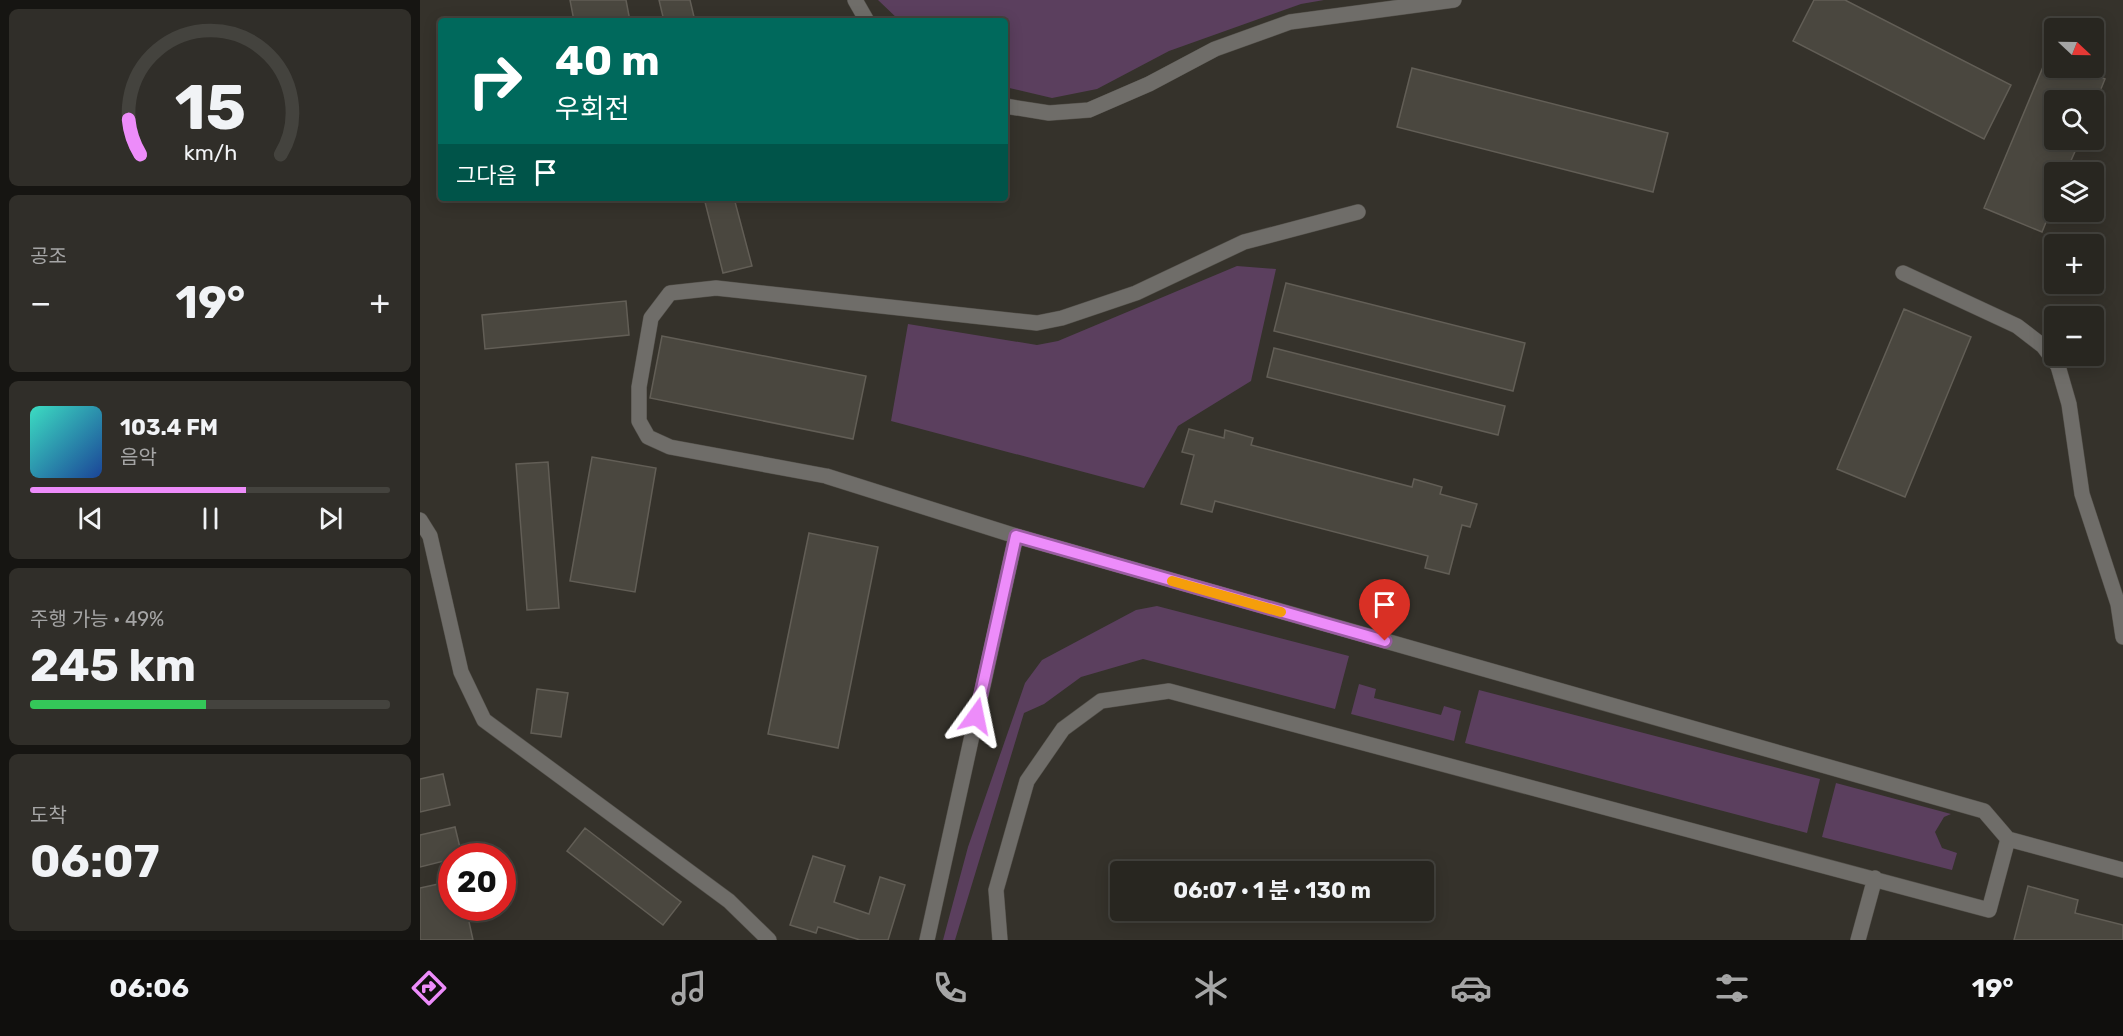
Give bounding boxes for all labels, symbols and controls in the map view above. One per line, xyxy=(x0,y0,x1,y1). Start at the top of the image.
north arrow xyxy=(2044,18,2104,78)
map controls xyxy=(2044,18,2104,366)
text: 40 m xyxy=(555,36,660,86)
icon: right xyxy=(456,42,534,120)
text: 15 xyxy=(174,71,246,145)
button: search xyxy=(2044,90,2104,150)
text: 우회전 xyxy=(555,93,630,125)
text: km/h xyxy=(183,140,237,165)
icon: arrive xyxy=(529,156,562,189)
text: 그다음 xyxy=(456,162,517,189)
button: layers xyxy=(2044,162,2104,222)
button: + xyxy=(2044,234,2104,294)
text: 공조 xyxy=(30,244,67,268)
text: 19° xyxy=(176,276,245,329)
text: − xyxy=(30,283,51,322)
text: + xyxy=(369,283,390,322)
button: − xyxy=(2044,306,2104,366)
text: 103.4 FM xyxy=(120,414,218,441)
text: 음악 xyxy=(120,445,157,469)
icon: previous xyxy=(74,502,107,535)
icon: pause xyxy=(194,502,227,535)
icon: next xyxy=(314,502,347,535)
pin xyxy=(1359,579,1410,641)
icon: arrive xyxy=(1368,588,1401,621)
text: 주행 가능 · 49% xyxy=(30,607,164,631)
text: 245 km xyxy=(30,639,196,692)
position arrow xyxy=(944,684,1008,748)
text: 도착 xyxy=(30,803,67,827)
text: 06:07 xyxy=(30,835,159,888)
speed limit sign: 20 xyxy=(438,843,516,921)
text: 06:07 · 1 분 · 130 m xyxy=(1173,877,1371,904)
icon: directions xyxy=(408,967,450,1009)
icon: music xyxy=(668,967,710,1009)
icon: phone xyxy=(929,967,971,1009)
icon: climate xyxy=(1190,967,1232,1009)
icon: car xyxy=(1450,967,1492,1009)
icon: filters xyxy=(1711,967,1753,1009)
text: 06:06 xyxy=(109,972,189,1004)
text: 19° xyxy=(1972,972,2014,1004)

